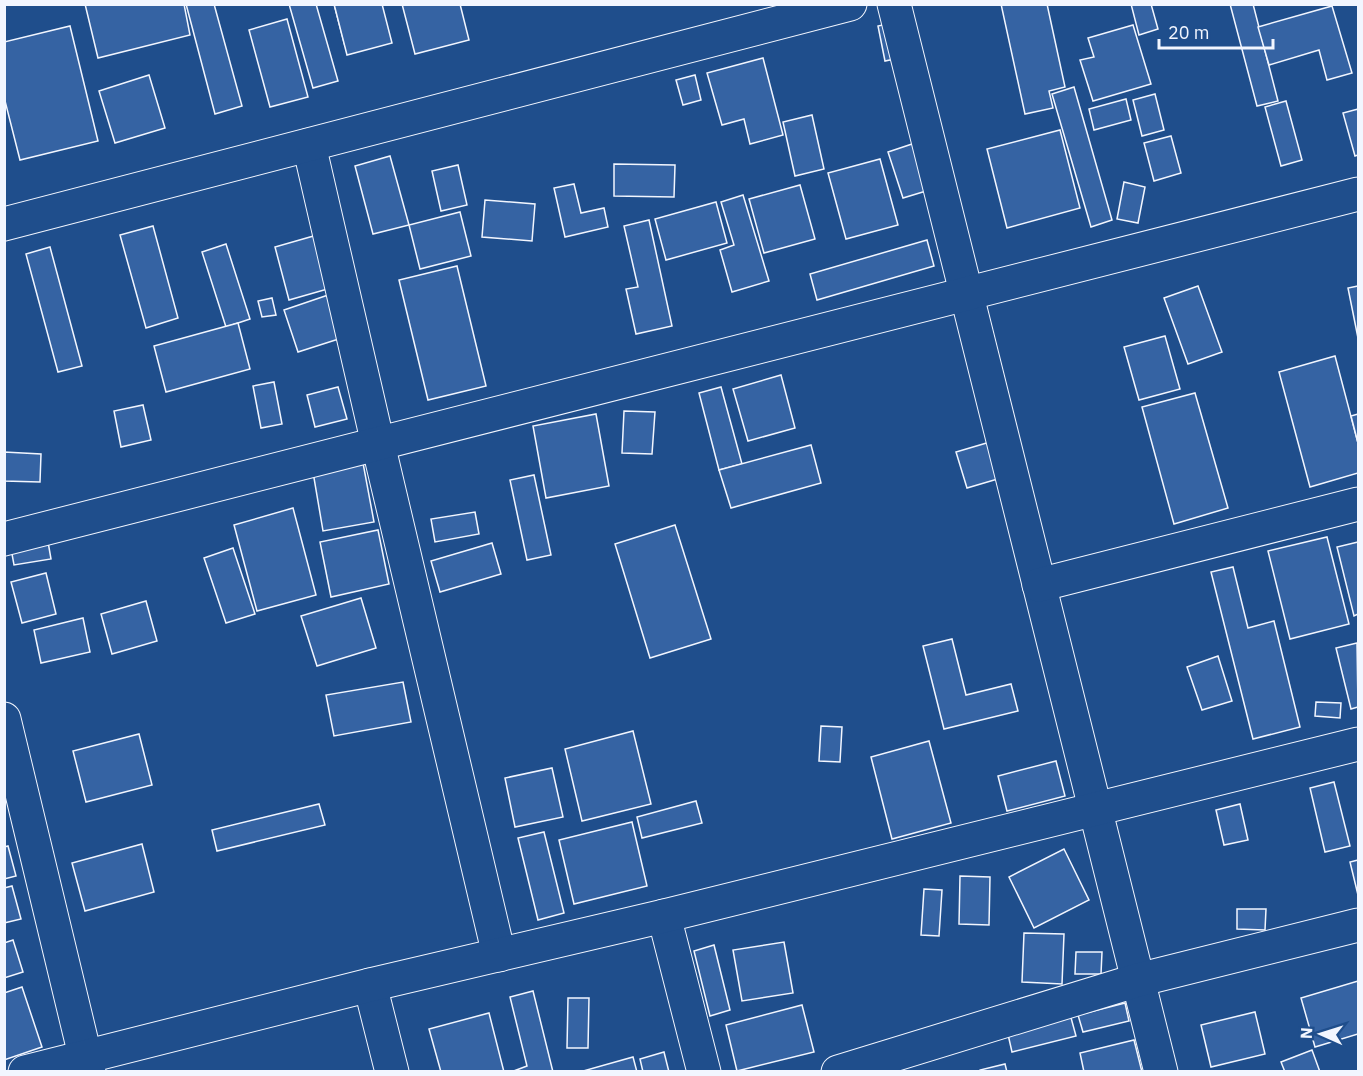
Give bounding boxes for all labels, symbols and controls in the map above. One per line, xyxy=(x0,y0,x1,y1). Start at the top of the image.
scale bar xyxy=(1159,12,1273,50)
text: 20 m xyxy=(1168,21,1210,44)
north arrow xyxy=(1291,1004,1351,1064)
text: N xyxy=(1296,1027,1316,1040)

